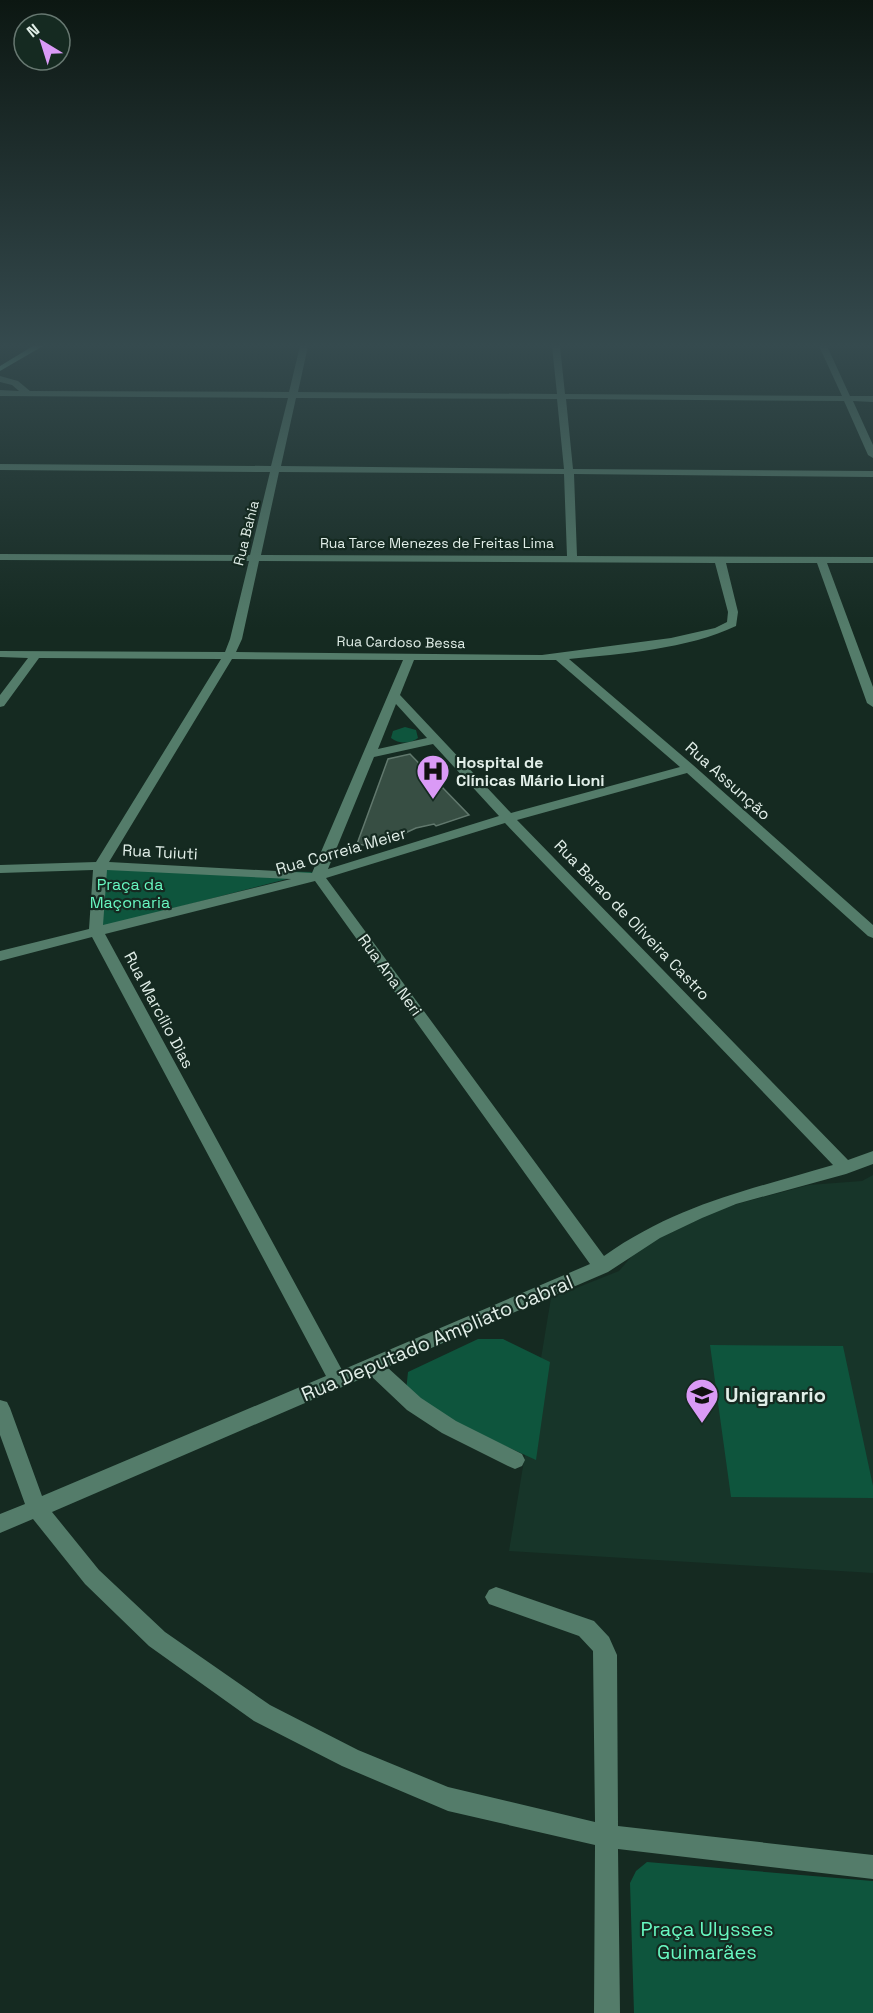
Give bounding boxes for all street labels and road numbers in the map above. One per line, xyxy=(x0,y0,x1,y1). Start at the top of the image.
street label: Rua Bahia xyxy=(229,499,263,567)
street label: Rua Tarce Menezes de Freitas Lima xyxy=(320,534,554,552)
street label: Rua Cardoso Bessa xyxy=(337,632,465,652)
street label: Rua Assunção xyxy=(681,737,775,825)
street label: Rua Correia Meier xyxy=(273,822,409,880)
street label: Rua Barao de Oliveira Castro xyxy=(550,835,714,1005)
street label: Rua Tuiuti xyxy=(122,840,198,864)
street label: Rua Ana Neri xyxy=(353,930,427,1020)
street label: Rua Marcílio Dias xyxy=(119,948,199,1072)
street label: Rua Deputado Ampliato Cabral xyxy=(297,1269,577,1407)

